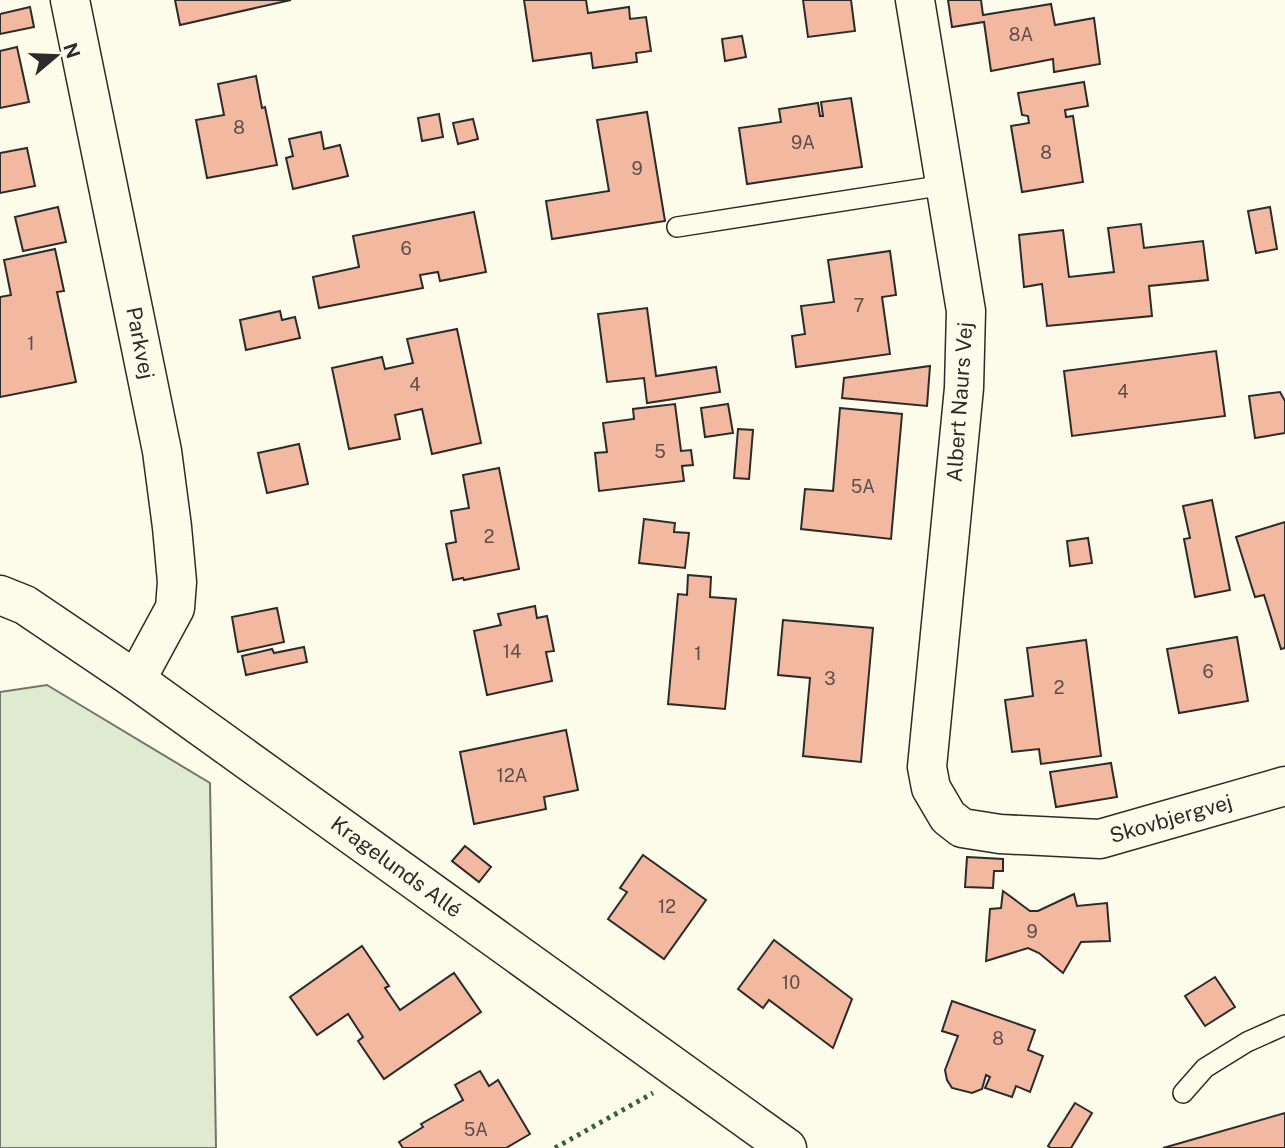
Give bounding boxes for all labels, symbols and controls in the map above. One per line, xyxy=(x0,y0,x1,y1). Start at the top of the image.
north arrow xyxy=(21,21,91,91)
house number: 8A xyxy=(1009,24,1033,45)
text: N xyxy=(59,40,85,61)
house number: 8 xyxy=(233,117,245,138)
house number: 9A xyxy=(791,132,815,153)
house number: 8 xyxy=(1040,142,1052,163)
house number: 9 xyxy=(631,158,643,179)
house number: 6 xyxy=(400,238,412,259)
house number: 7 xyxy=(854,295,864,316)
street label: Parkvej xyxy=(121,305,160,381)
street label: Albert Naurs Vej xyxy=(941,321,978,483)
house number: 1 xyxy=(27,333,35,354)
house number: 4 xyxy=(409,374,421,395)
house number: 4 xyxy=(1117,381,1129,402)
house number: 5 xyxy=(654,441,666,462)
house number: 5A xyxy=(851,476,875,497)
house number: 2 xyxy=(484,526,494,547)
house number: 14 xyxy=(503,641,521,662)
house number: 1 xyxy=(694,643,702,664)
house number: 6 xyxy=(1202,661,1214,682)
house number: 3 xyxy=(824,668,836,689)
house number: 2 xyxy=(1054,677,1064,698)
house number: 12A xyxy=(497,765,528,786)
street label: Skovbjergvej xyxy=(1107,789,1235,848)
street label: Kragelunds Allé xyxy=(326,811,467,922)
house number: 12 xyxy=(658,896,676,917)
house number: 9 xyxy=(1026,921,1038,942)
house number: 10 xyxy=(782,972,800,993)
house number: 8 xyxy=(992,1028,1004,1049)
house number: 5A xyxy=(464,1119,488,1140)

